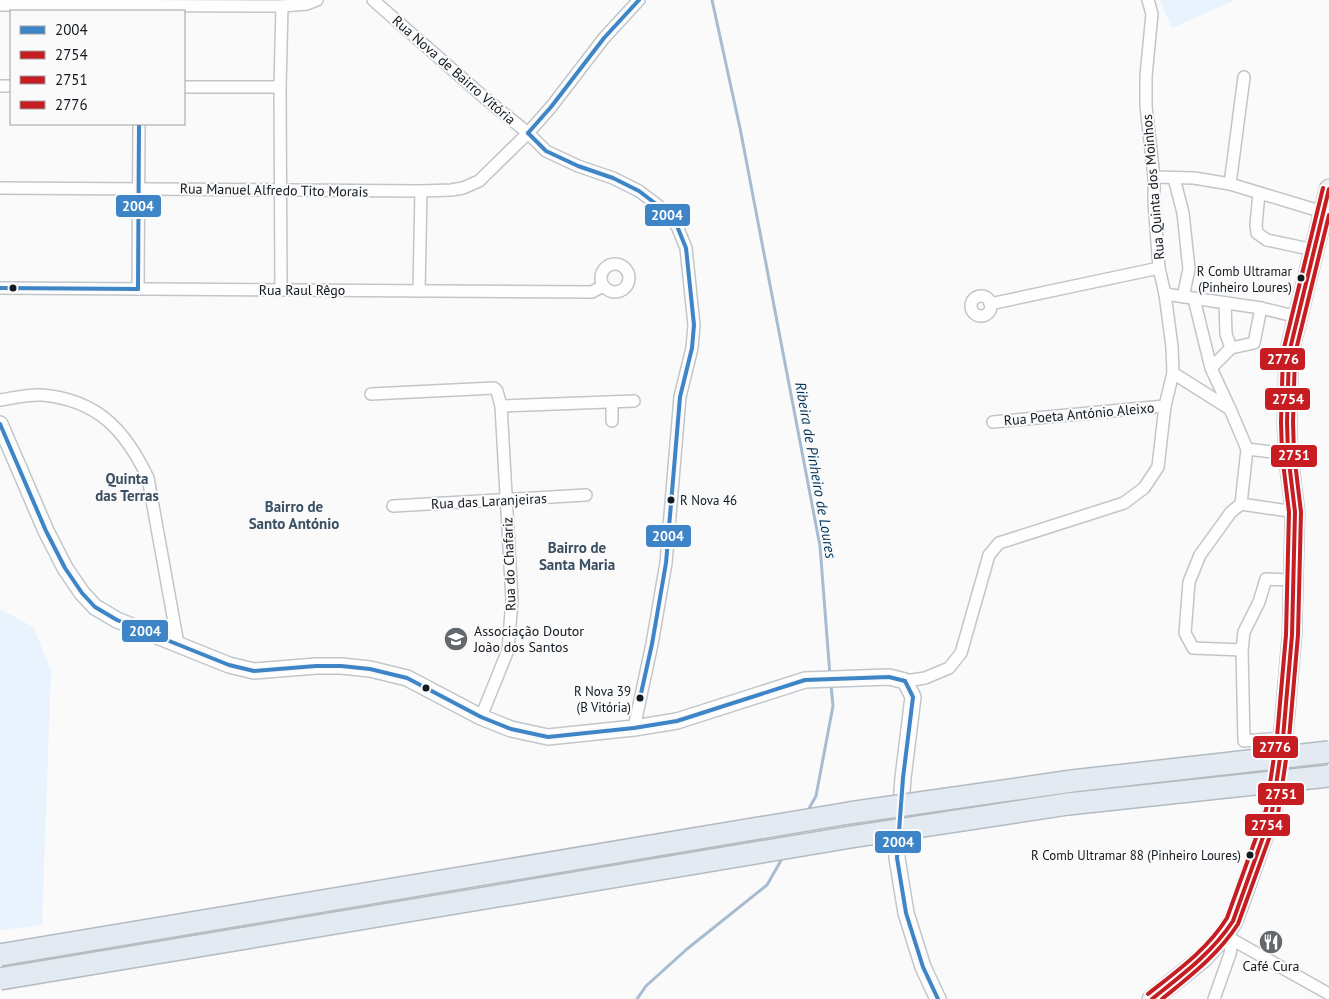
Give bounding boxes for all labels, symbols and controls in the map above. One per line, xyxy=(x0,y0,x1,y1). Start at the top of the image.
legend xyxy=(10,10,185,125)
street label: Rua Nova de Bairro Vitória xyxy=(389,12,519,128)
text: 2004 xyxy=(55,20,88,39)
text: 2754 xyxy=(55,45,88,64)
text: 2751 xyxy=(55,70,88,89)
text: 2776 xyxy=(55,95,88,114)
street label: Rua Quinta dos Moinhos xyxy=(1138,113,1168,261)
street label: Rua Manuel Alfredo Tito Morais xyxy=(180,179,368,201)
line badge: 2004 xyxy=(115,194,162,218)
text: 2004 xyxy=(122,197,154,215)
line badge: 2004 xyxy=(644,203,691,227)
text: 2004 xyxy=(651,206,683,224)
place label: R Comb Ultramar (Pinheiro Loures) xyxy=(1197,263,1293,296)
marker: R Comb Ultramar (Pinheiro Loures) xyxy=(1296,273,1306,283)
street label: Rua Raul Rêgo xyxy=(259,281,345,299)
unlabelled marker xyxy=(8,283,18,293)
line badge: 2776 xyxy=(1259,347,1306,371)
text: 2776 xyxy=(1267,350,1299,368)
water label: Ribeira de Pinheiro de Loures xyxy=(791,380,841,560)
line badge: 2754 xyxy=(1264,387,1311,411)
text: 2754 xyxy=(1272,390,1304,408)
street label: Rua Poeta António Aleixo xyxy=(1003,398,1155,430)
line badge: 2751 xyxy=(1270,444,1318,468)
text: 2751 xyxy=(1278,446,1310,464)
district label: Quinta das Terras xyxy=(95,469,159,505)
street label: Rua das Laranjeiras xyxy=(431,489,547,513)
place label: R Nova 46 xyxy=(680,492,737,509)
marker: R Nova 46 xyxy=(666,495,676,505)
district label: Bairro de Santo António xyxy=(249,497,339,533)
street label: Rua do Chafariz xyxy=(498,517,520,611)
line badge: 2004 xyxy=(645,524,692,548)
text: 2004 xyxy=(652,527,684,545)
district label: Bairro de Santa Maria xyxy=(539,538,615,574)
line badge: 2004 xyxy=(121,619,169,643)
text: 2004 xyxy=(129,622,161,640)
place label: Associação Doutor João dos Santos xyxy=(473,622,584,656)
school or university icon: Associação Doutor João dos Santos xyxy=(443,626,469,652)
unlabelled marker xyxy=(421,683,431,693)
place label: R Nova 39 (B Vitória) xyxy=(574,683,631,716)
marker: R Nova 39 (B Vitória) xyxy=(635,693,645,703)
line badge: 2776 xyxy=(1252,735,1299,759)
text: 2776 xyxy=(1259,738,1291,756)
line badge: 2751 xyxy=(1257,782,1305,806)
text: 2751 xyxy=(1265,785,1297,803)
line badge: 2754 xyxy=(1244,813,1291,837)
text: 2754 xyxy=(1251,816,1283,834)
line badge: 2004 xyxy=(874,830,922,854)
text: 2004 xyxy=(882,833,914,851)
place label: R Comb Ultramar 88 (Pinheiro Loures) xyxy=(1031,847,1241,864)
marker: R Comb Ultramar 88 (Pinheiro Loures) xyxy=(1245,850,1255,860)
restaurant icon: Café Cura xyxy=(1258,929,1284,955)
place label: Café Cura xyxy=(1243,957,1299,975)

